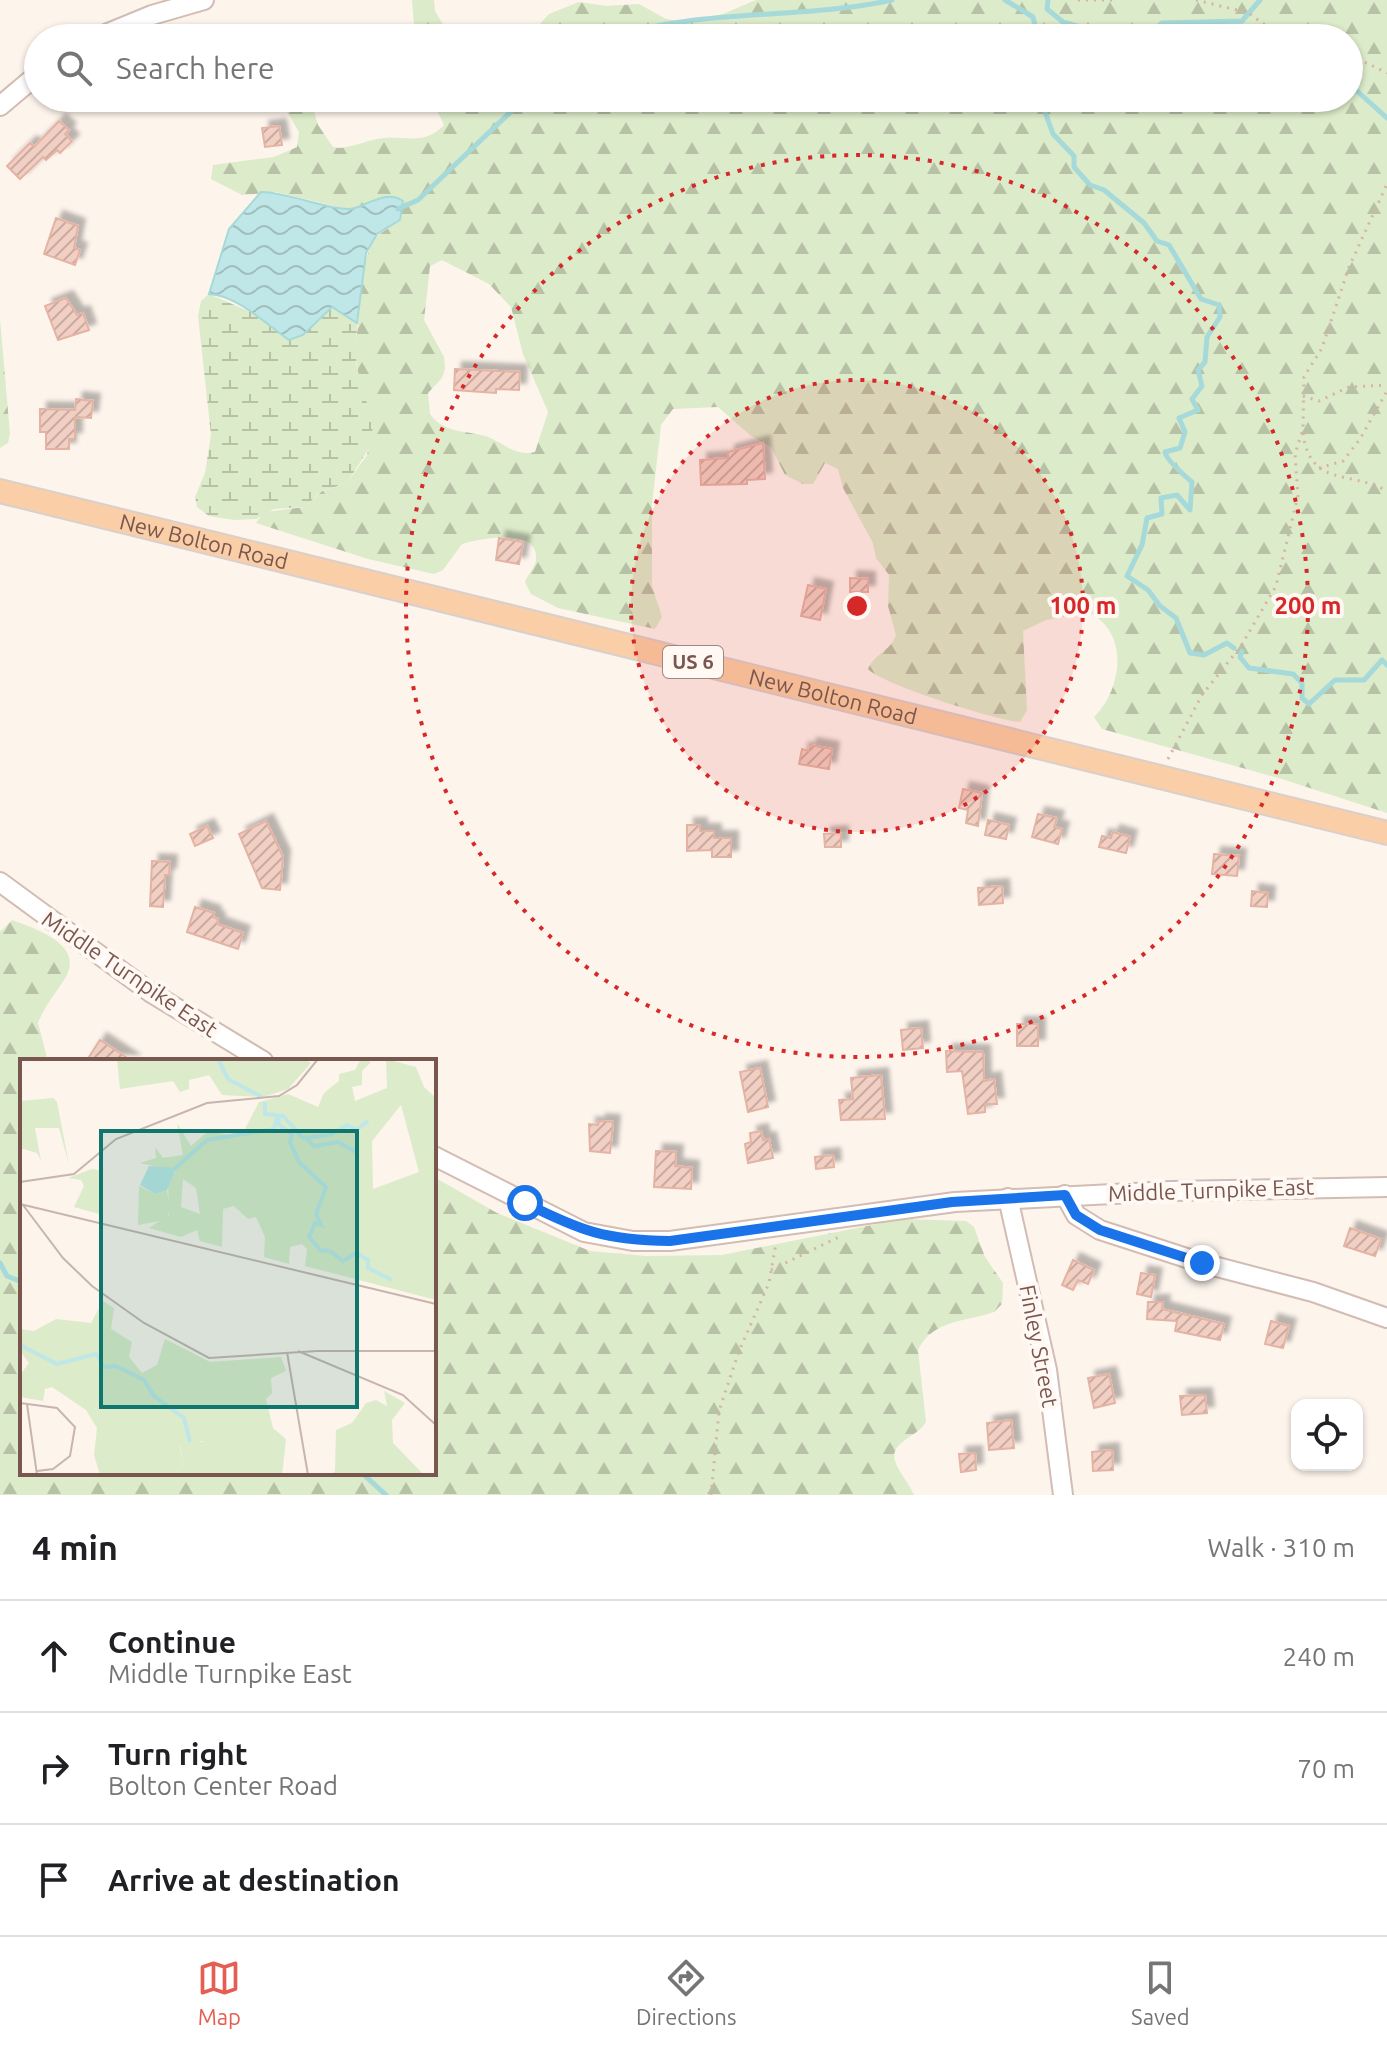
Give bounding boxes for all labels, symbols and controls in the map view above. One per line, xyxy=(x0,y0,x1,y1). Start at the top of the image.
search box xyxy=(24,24,1363,112)
icon: search xyxy=(52,46,96,90)
text: Search here xyxy=(116,51,275,85)
street label: New Bolton Road xyxy=(117,508,291,574)
centre of rings xyxy=(843,592,871,620)
text: 100 m xyxy=(1050,592,1116,619)
text: 200 m xyxy=(1275,592,1341,619)
road number: US 6 xyxy=(663,646,723,678)
street label: New Bolton Road xyxy=(746,663,920,729)
street label: Middle Turnpike East xyxy=(38,906,223,1042)
inset map xyxy=(20,1059,436,1475)
street label: Middle Turnpike East xyxy=(1108,1173,1315,1206)
route start xyxy=(507,1185,543,1221)
route end xyxy=(1184,1245,1220,1281)
street label: Finley Street xyxy=(1015,1282,1064,1410)
map controls xyxy=(1291,1399,1363,1471)
button: locate xyxy=(1291,1399,1363,1471)
text: 4 min xyxy=(32,1528,118,1566)
text: Walk · 310 m xyxy=(1207,1533,1355,1562)
text: Continue xyxy=(108,1625,236,1659)
icon: ahead xyxy=(32,1634,76,1678)
text: 240 m xyxy=(1283,1642,1355,1671)
text: Middle Turnpike East xyxy=(108,1659,352,1688)
text: Turn right xyxy=(108,1737,248,1771)
icon: right xyxy=(32,1746,76,1790)
text: 70 m xyxy=(1297,1754,1355,1783)
text: Bolton Center Road xyxy=(108,1771,338,1800)
icon: arrive xyxy=(32,1858,76,1902)
text: Arrive at destination xyxy=(108,1863,400,1897)
tab: Map xyxy=(197,1956,241,2029)
tab: Directions xyxy=(636,1956,736,2029)
tab: Saved xyxy=(1131,1956,1190,2029)

